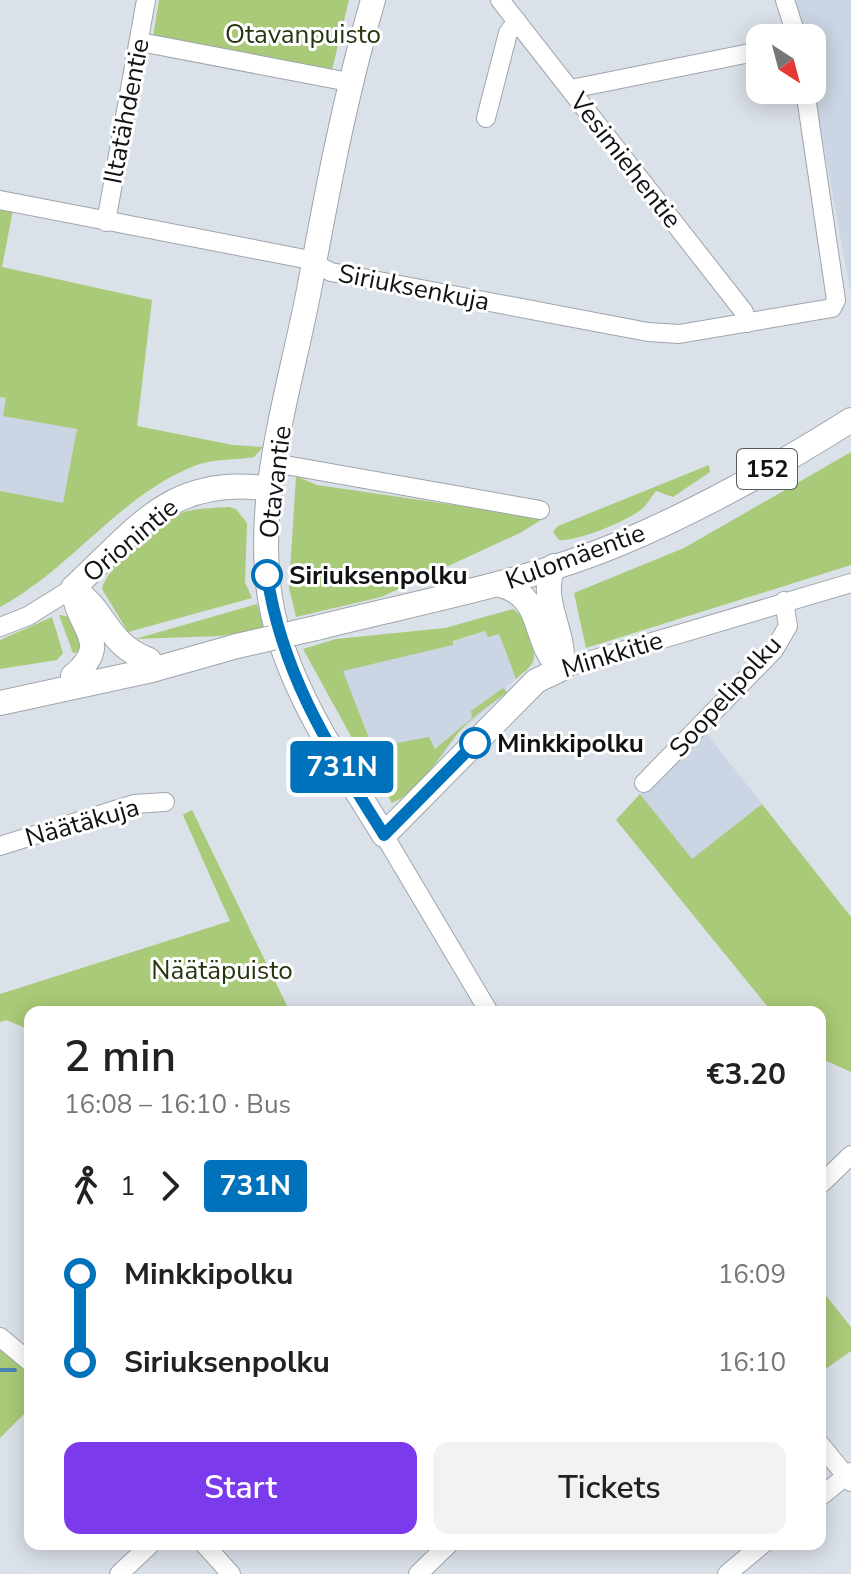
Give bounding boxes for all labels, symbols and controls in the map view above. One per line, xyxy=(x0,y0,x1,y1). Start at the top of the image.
park label: Otavanpuisto xyxy=(225,17,381,52)
north arrow xyxy=(746,24,826,104)
map controls xyxy=(746,24,826,104)
street label: Iltatähdentie xyxy=(95,35,158,187)
street label: Vesimiehentie xyxy=(561,84,690,235)
street label: Siriuksenkuja xyxy=(335,256,492,319)
street label: Otavantie xyxy=(251,424,300,540)
road number: 152 xyxy=(737,449,797,489)
street label: Orionintie xyxy=(75,490,185,591)
street label: Kulomäentie xyxy=(500,515,650,598)
place label: Siriuksenpolku xyxy=(289,558,468,593)
marker: Siriuksenpolku xyxy=(252,560,282,590)
street label: Minkkitie xyxy=(557,623,667,686)
street label: Soopelipolku xyxy=(661,628,789,765)
place label: Minkkipolku xyxy=(497,726,644,761)
marker: Minkkipolku xyxy=(460,728,490,758)
line badge: 731N xyxy=(286,741,398,793)
text: 731N xyxy=(306,748,378,786)
street label: Näätäkuja xyxy=(21,790,143,855)
park label: Näätäpuisto xyxy=(151,953,293,988)
text: 2 min xyxy=(64,1027,176,1087)
text: €3.20 xyxy=(707,1054,786,1095)
text: 16:08 – 16:10 · Bus xyxy=(64,1087,291,1122)
icon: walk xyxy=(64,1164,108,1208)
icon: forward xyxy=(148,1164,192,1208)
text: 731N xyxy=(220,1167,291,1205)
text: 1 xyxy=(120,1169,136,1204)
text: Minkkipolku xyxy=(124,1254,293,1295)
text: 16:09 xyxy=(718,1257,786,1292)
text: Siriuksenpolku xyxy=(124,1342,330,1383)
text: 16:10 xyxy=(718,1345,786,1380)
button: Start xyxy=(64,1442,417,1534)
button: Tickets xyxy=(433,1442,786,1534)

